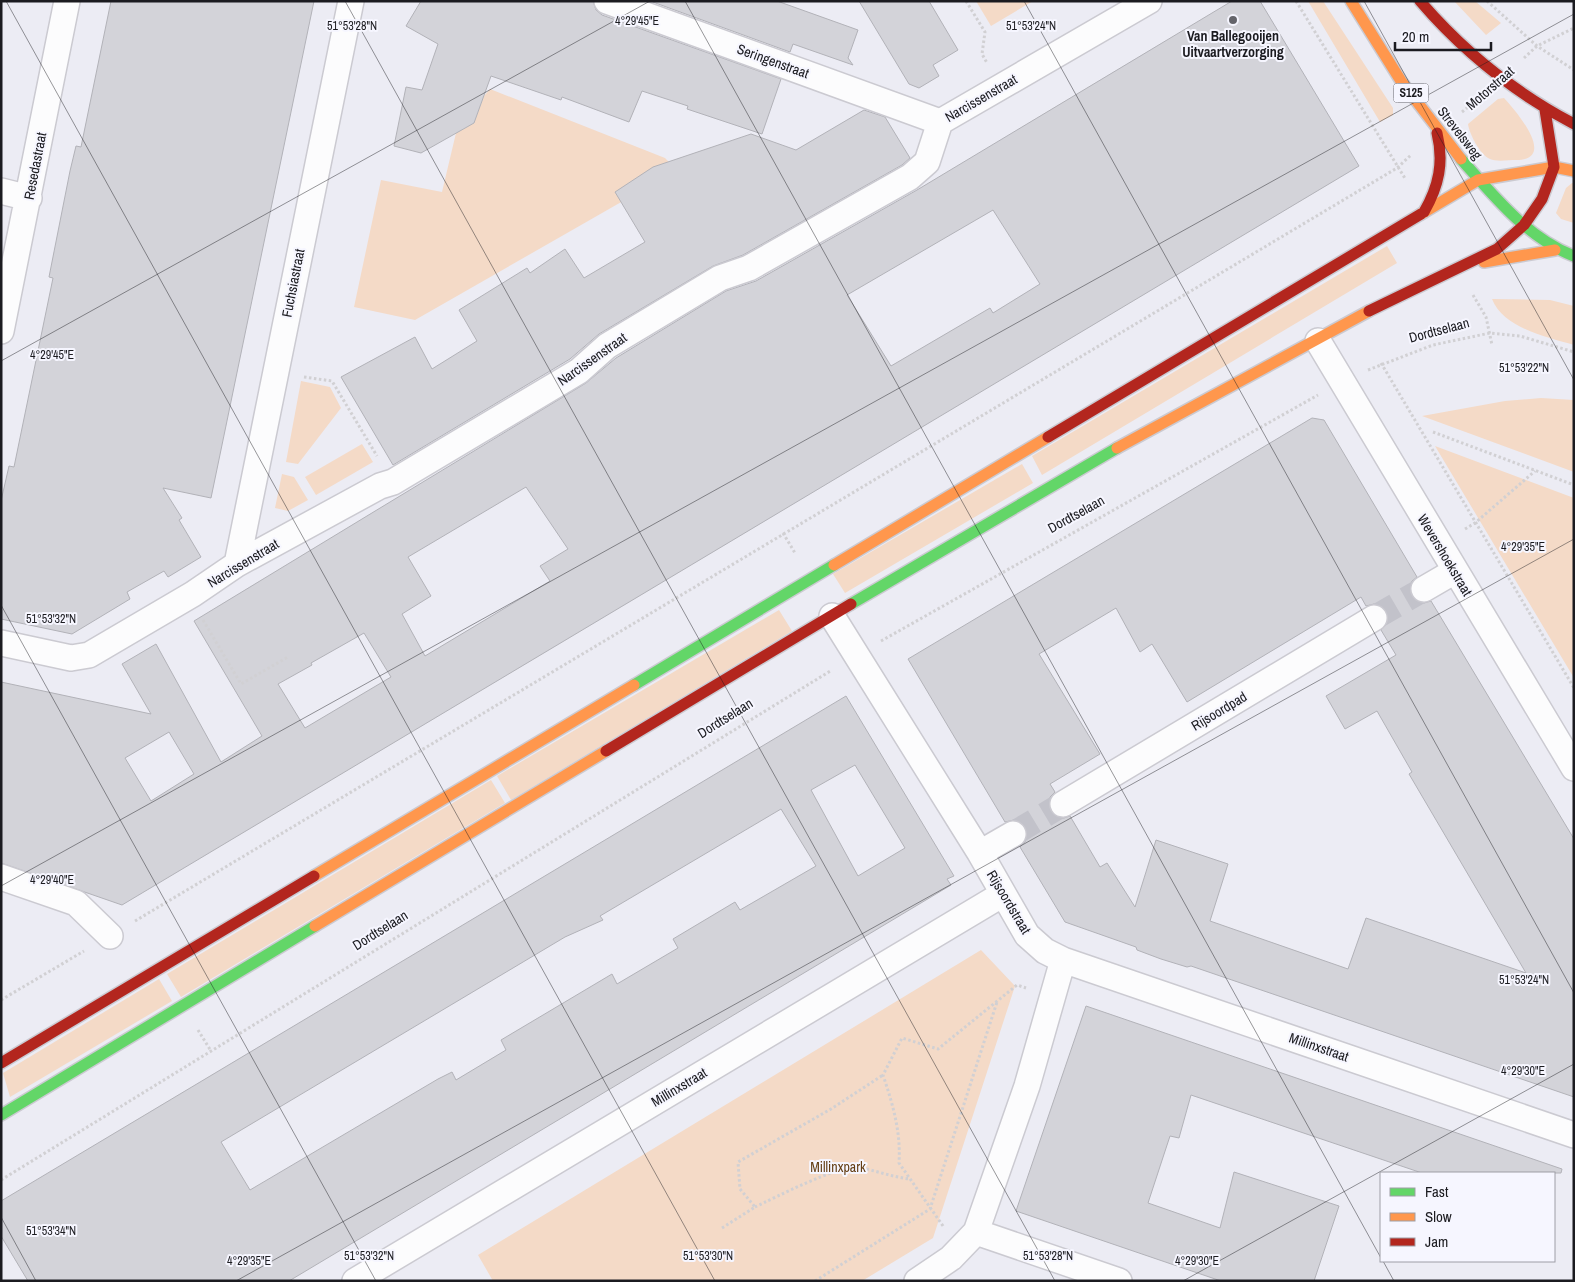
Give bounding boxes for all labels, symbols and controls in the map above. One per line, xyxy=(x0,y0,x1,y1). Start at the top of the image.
text: 4°29'45"E xyxy=(615,13,659,29)
marker: Van Ballegooijen Uitvaartverzorging xyxy=(1227,14,1239,26)
text: 51°53'28"N xyxy=(327,18,377,34)
text: 51°53'24"N xyxy=(1006,18,1056,34)
scale bar xyxy=(1395,20,1491,52)
text: 20 m xyxy=(1402,26,1429,47)
place label: Van Ballegooijen Uitvaartverzorging xyxy=(1182,27,1284,61)
street label: Seringenstraat xyxy=(735,40,811,82)
street label: Motorstraat xyxy=(1462,62,1518,114)
street label: Narcissenstraat xyxy=(942,70,1020,126)
road number: S125 xyxy=(1394,84,1428,102)
street label: Strevelsweg xyxy=(1434,103,1487,164)
street label: Resedastraat xyxy=(20,131,50,201)
street label: Fuchsiastraat xyxy=(278,247,308,319)
street label: Dordtselaan xyxy=(1407,313,1471,347)
street label: Narcissenstraat xyxy=(554,329,630,389)
text: 4°29'45"E xyxy=(30,347,74,363)
text: 51°53'22"N xyxy=(1499,360,1549,376)
street label: Dordtselaan xyxy=(1045,491,1107,537)
street label: Wevershoekstraat xyxy=(1414,511,1476,599)
street label: Narcissenstraat xyxy=(204,535,282,591)
text: 4°29'35"E xyxy=(1501,539,1545,555)
text: 51°53'32"N xyxy=(26,611,76,627)
street label: Rijsoordpad xyxy=(1188,687,1250,735)
street label: Dordtselaan xyxy=(694,694,756,742)
street label: Rijsoordstraat xyxy=(983,867,1035,937)
text: 4°29'40"E xyxy=(30,872,74,888)
street label: Dordtselaan xyxy=(349,906,411,954)
text: 51°53'24"N xyxy=(1499,972,1549,988)
street label: Millinxstraat xyxy=(1287,1028,1351,1066)
street label: Millinxstraat xyxy=(648,1063,710,1111)
text: 4°29'30"E xyxy=(1501,1063,1545,1079)
park label: Millinxpark xyxy=(810,1158,866,1176)
legend xyxy=(1380,1172,1555,1262)
text: Fast xyxy=(1425,1181,1449,1202)
text: Slow xyxy=(1425,1206,1452,1227)
text: 51°53'34"N xyxy=(26,1223,76,1239)
text: Jam xyxy=(1425,1231,1448,1252)
text: 51°53'32"N xyxy=(344,1248,394,1264)
text: 51°53'30"N xyxy=(683,1248,733,1264)
text: 51°53'28"N xyxy=(1023,1248,1073,1264)
text: 4°29'35"E xyxy=(227,1253,271,1269)
text: 4°29'30"E xyxy=(1175,1253,1219,1269)

